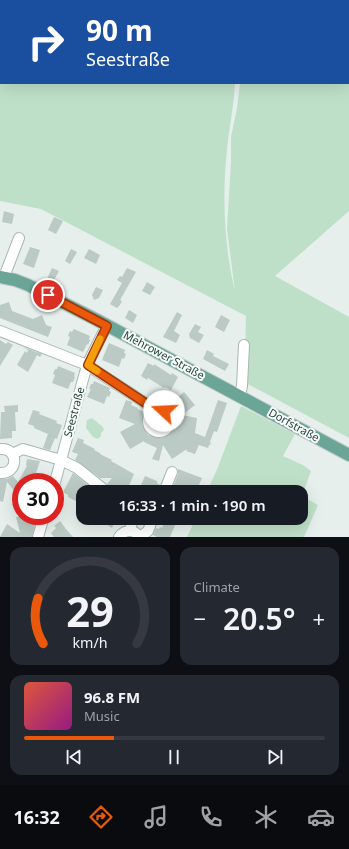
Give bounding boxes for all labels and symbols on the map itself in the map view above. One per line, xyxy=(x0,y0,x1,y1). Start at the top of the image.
pin xyxy=(31,278,65,312)
street label: Mehrower Straße xyxy=(121,327,207,382)
street label: Seestraße xyxy=(60,385,87,439)
position arrow xyxy=(143,390,185,432)
street label: Dorfstraße xyxy=(266,404,322,445)
speed limit sign: 30 xyxy=(12,473,64,525)

